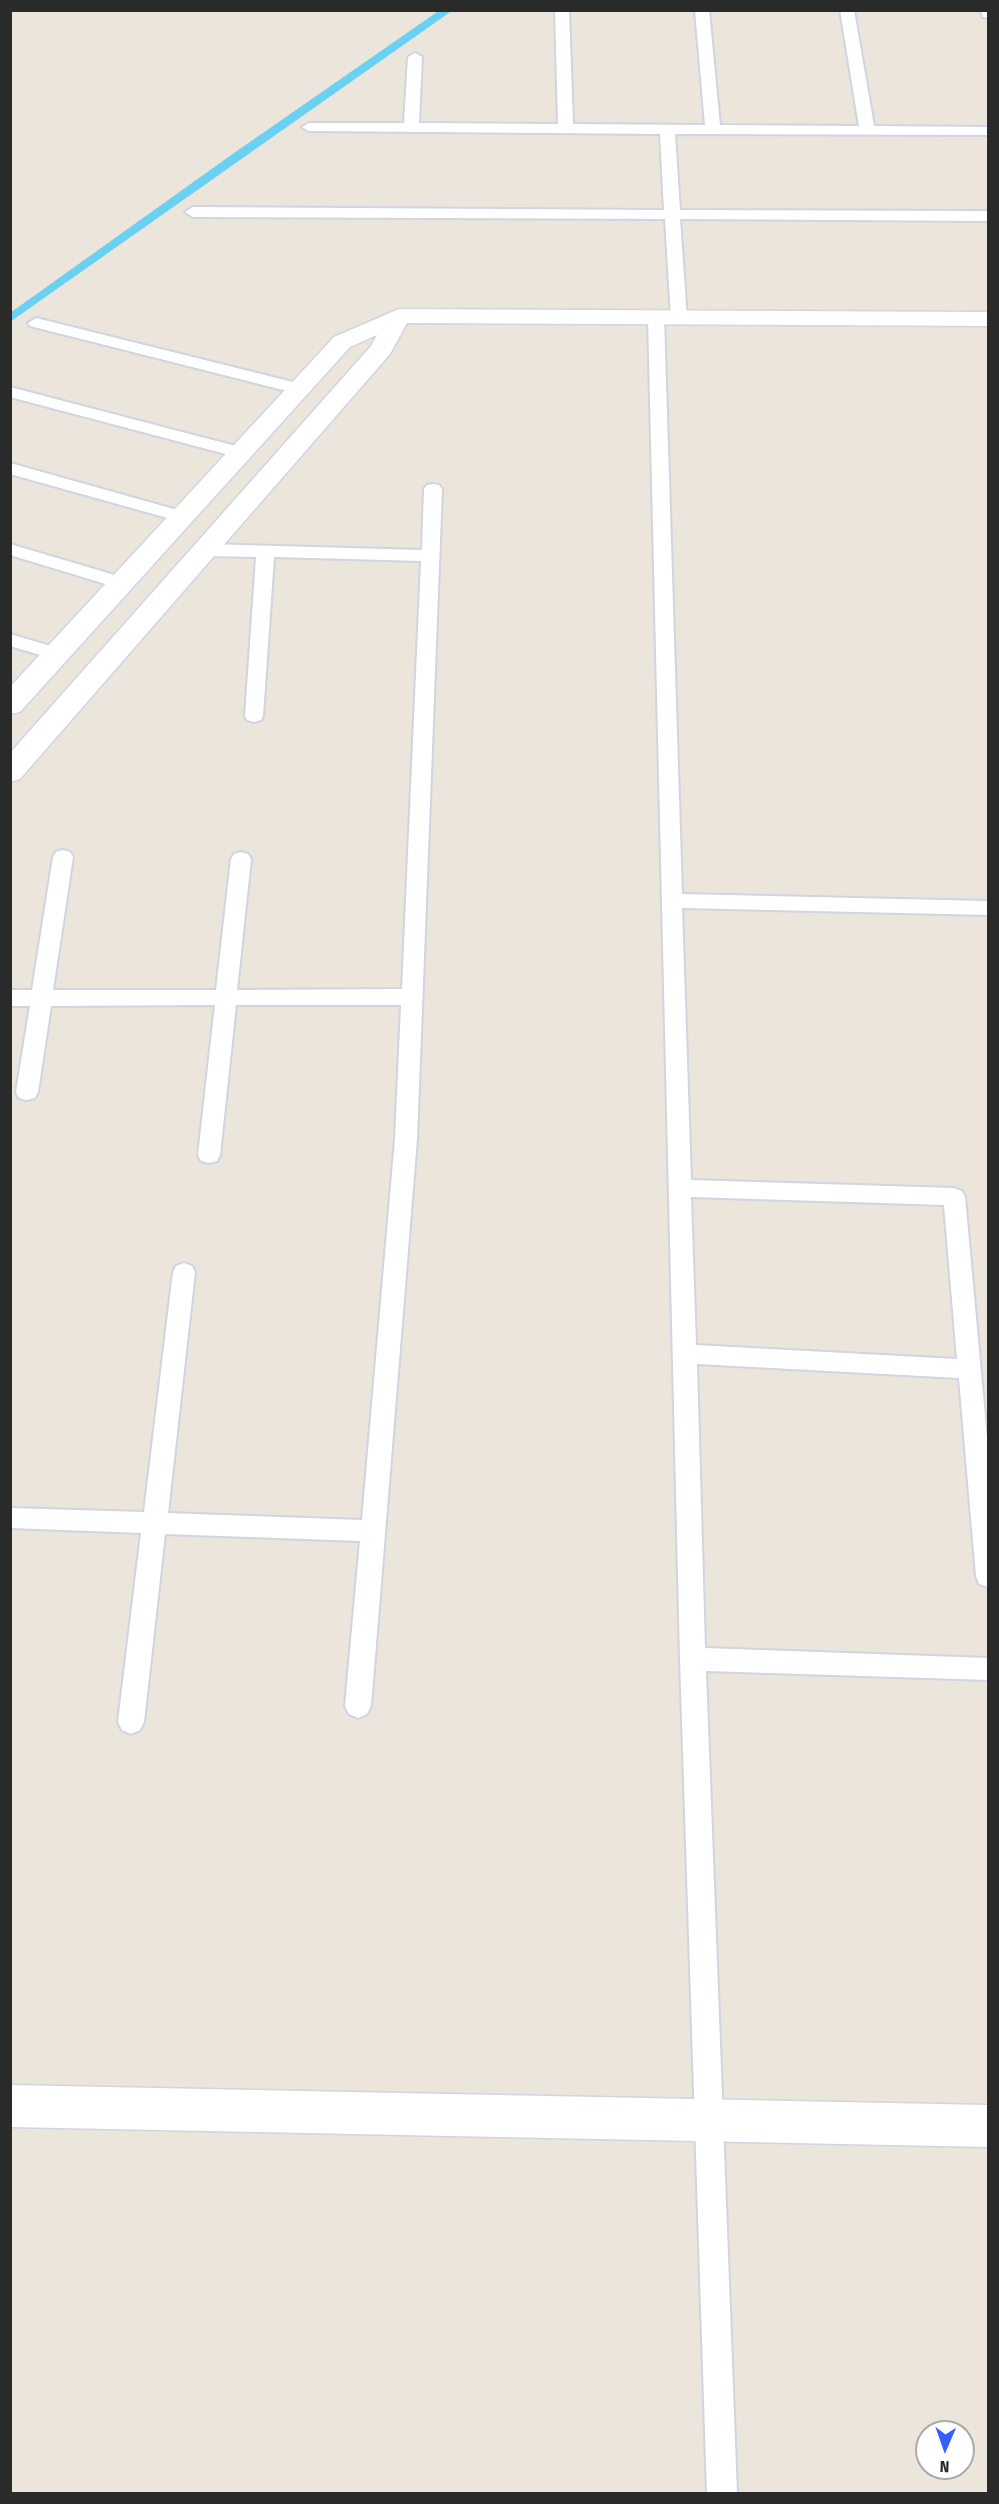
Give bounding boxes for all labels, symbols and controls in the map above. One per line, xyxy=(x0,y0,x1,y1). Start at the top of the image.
north arrow xyxy=(915,2420,975,2480)
text: N xyxy=(939,2457,950,2476)

